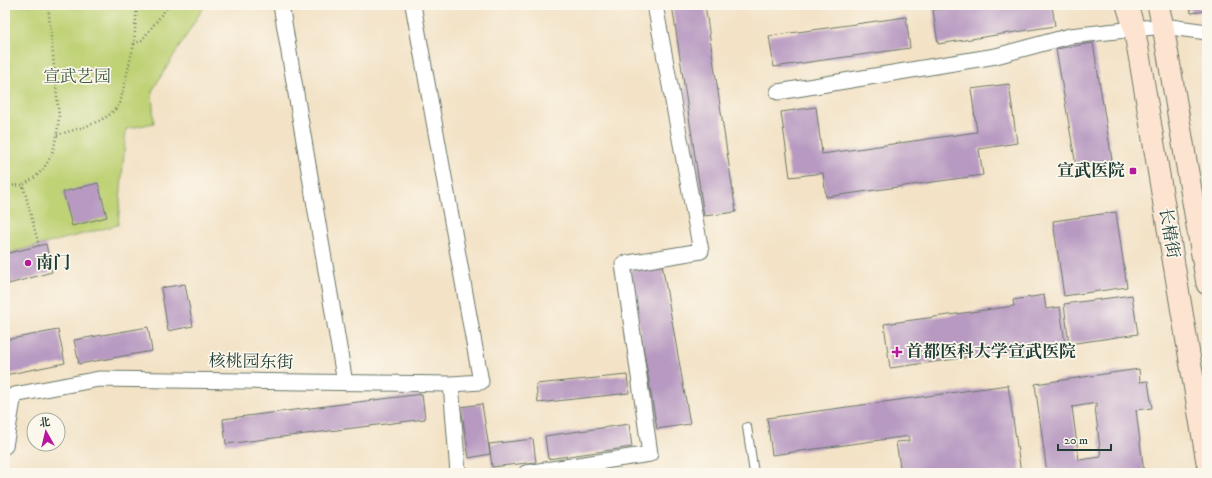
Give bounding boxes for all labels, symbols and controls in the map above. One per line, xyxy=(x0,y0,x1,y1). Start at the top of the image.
park label: 宣武艺园 xyxy=(43,66,111,88)
place label: 宣武医院 xyxy=(1057,160,1125,182)
marker: 宣武医院 xyxy=(1128,166,1138,176)
street label: 长椿街 xyxy=(1154,206,1184,260)
place label: 南门 xyxy=(36,252,70,274)
marker: 南门 xyxy=(23,258,33,268)
place label: 首都医科大学宣武医院 xyxy=(906,341,1076,363)
marker: 首都医科大学宣武医院 xyxy=(891,346,903,358)
street label: 核桃园东街 xyxy=(208,350,294,374)
north arrow xyxy=(26,412,66,452)
text: 北 xyxy=(38,415,51,431)
scale bar xyxy=(1058,426,1111,452)
text: 20 m xyxy=(1064,433,1088,448)

